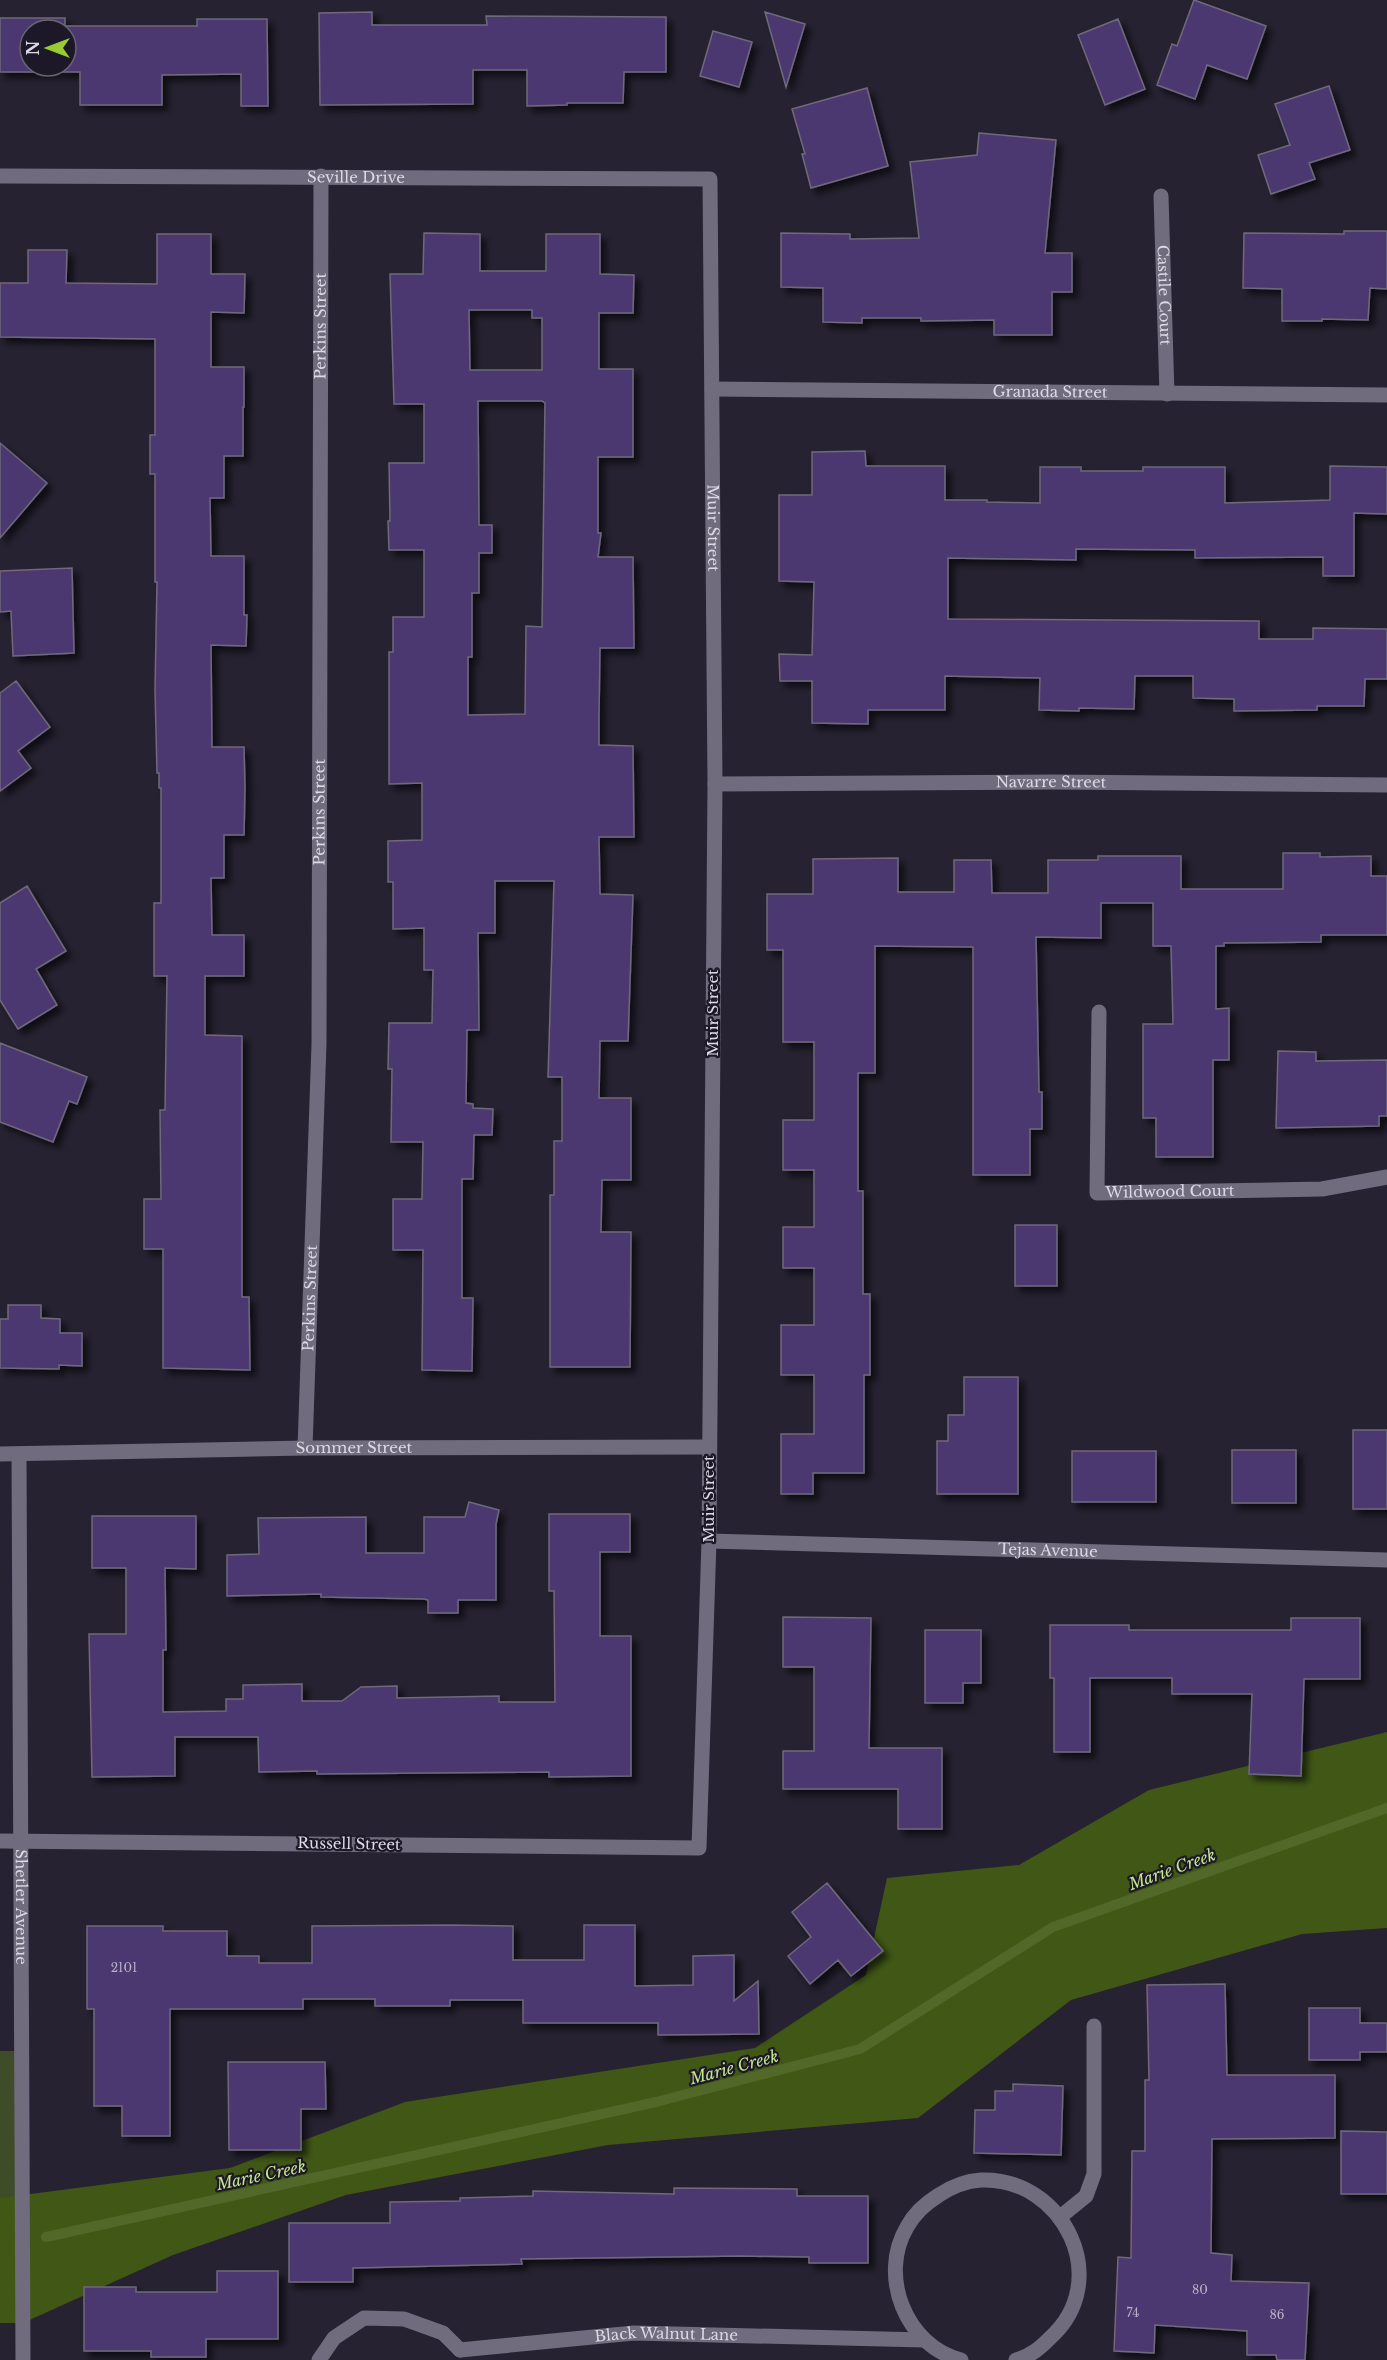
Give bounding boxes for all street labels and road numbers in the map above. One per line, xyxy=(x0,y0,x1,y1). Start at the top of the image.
street label: Seville Drive xyxy=(307,167,405,187)
street label: Castile Court xyxy=(1153,244,1176,346)
street label: Perkins Street xyxy=(311,273,330,380)
street label: Granada Street xyxy=(992,381,1108,402)
street label: Muir Street xyxy=(704,484,723,572)
street label: Perkins Street xyxy=(309,759,329,866)
street label: Navarre Street xyxy=(996,772,1107,791)
street label: Muir Street xyxy=(703,969,722,1057)
street label: Wildwood Court xyxy=(1104,1181,1235,1202)
street label: Perkins Street xyxy=(298,1244,321,1352)
street label: Sommer Street xyxy=(295,1438,413,1457)
street label: Muir Street xyxy=(699,1455,718,1543)
street label: Tejas Avenue xyxy=(998,1539,1098,1561)
street label: Russell Street xyxy=(297,1833,401,1854)
street label: Shetler Avenue xyxy=(12,1849,31,1965)
street label: Black Walnut Lane xyxy=(594,2323,738,2346)

